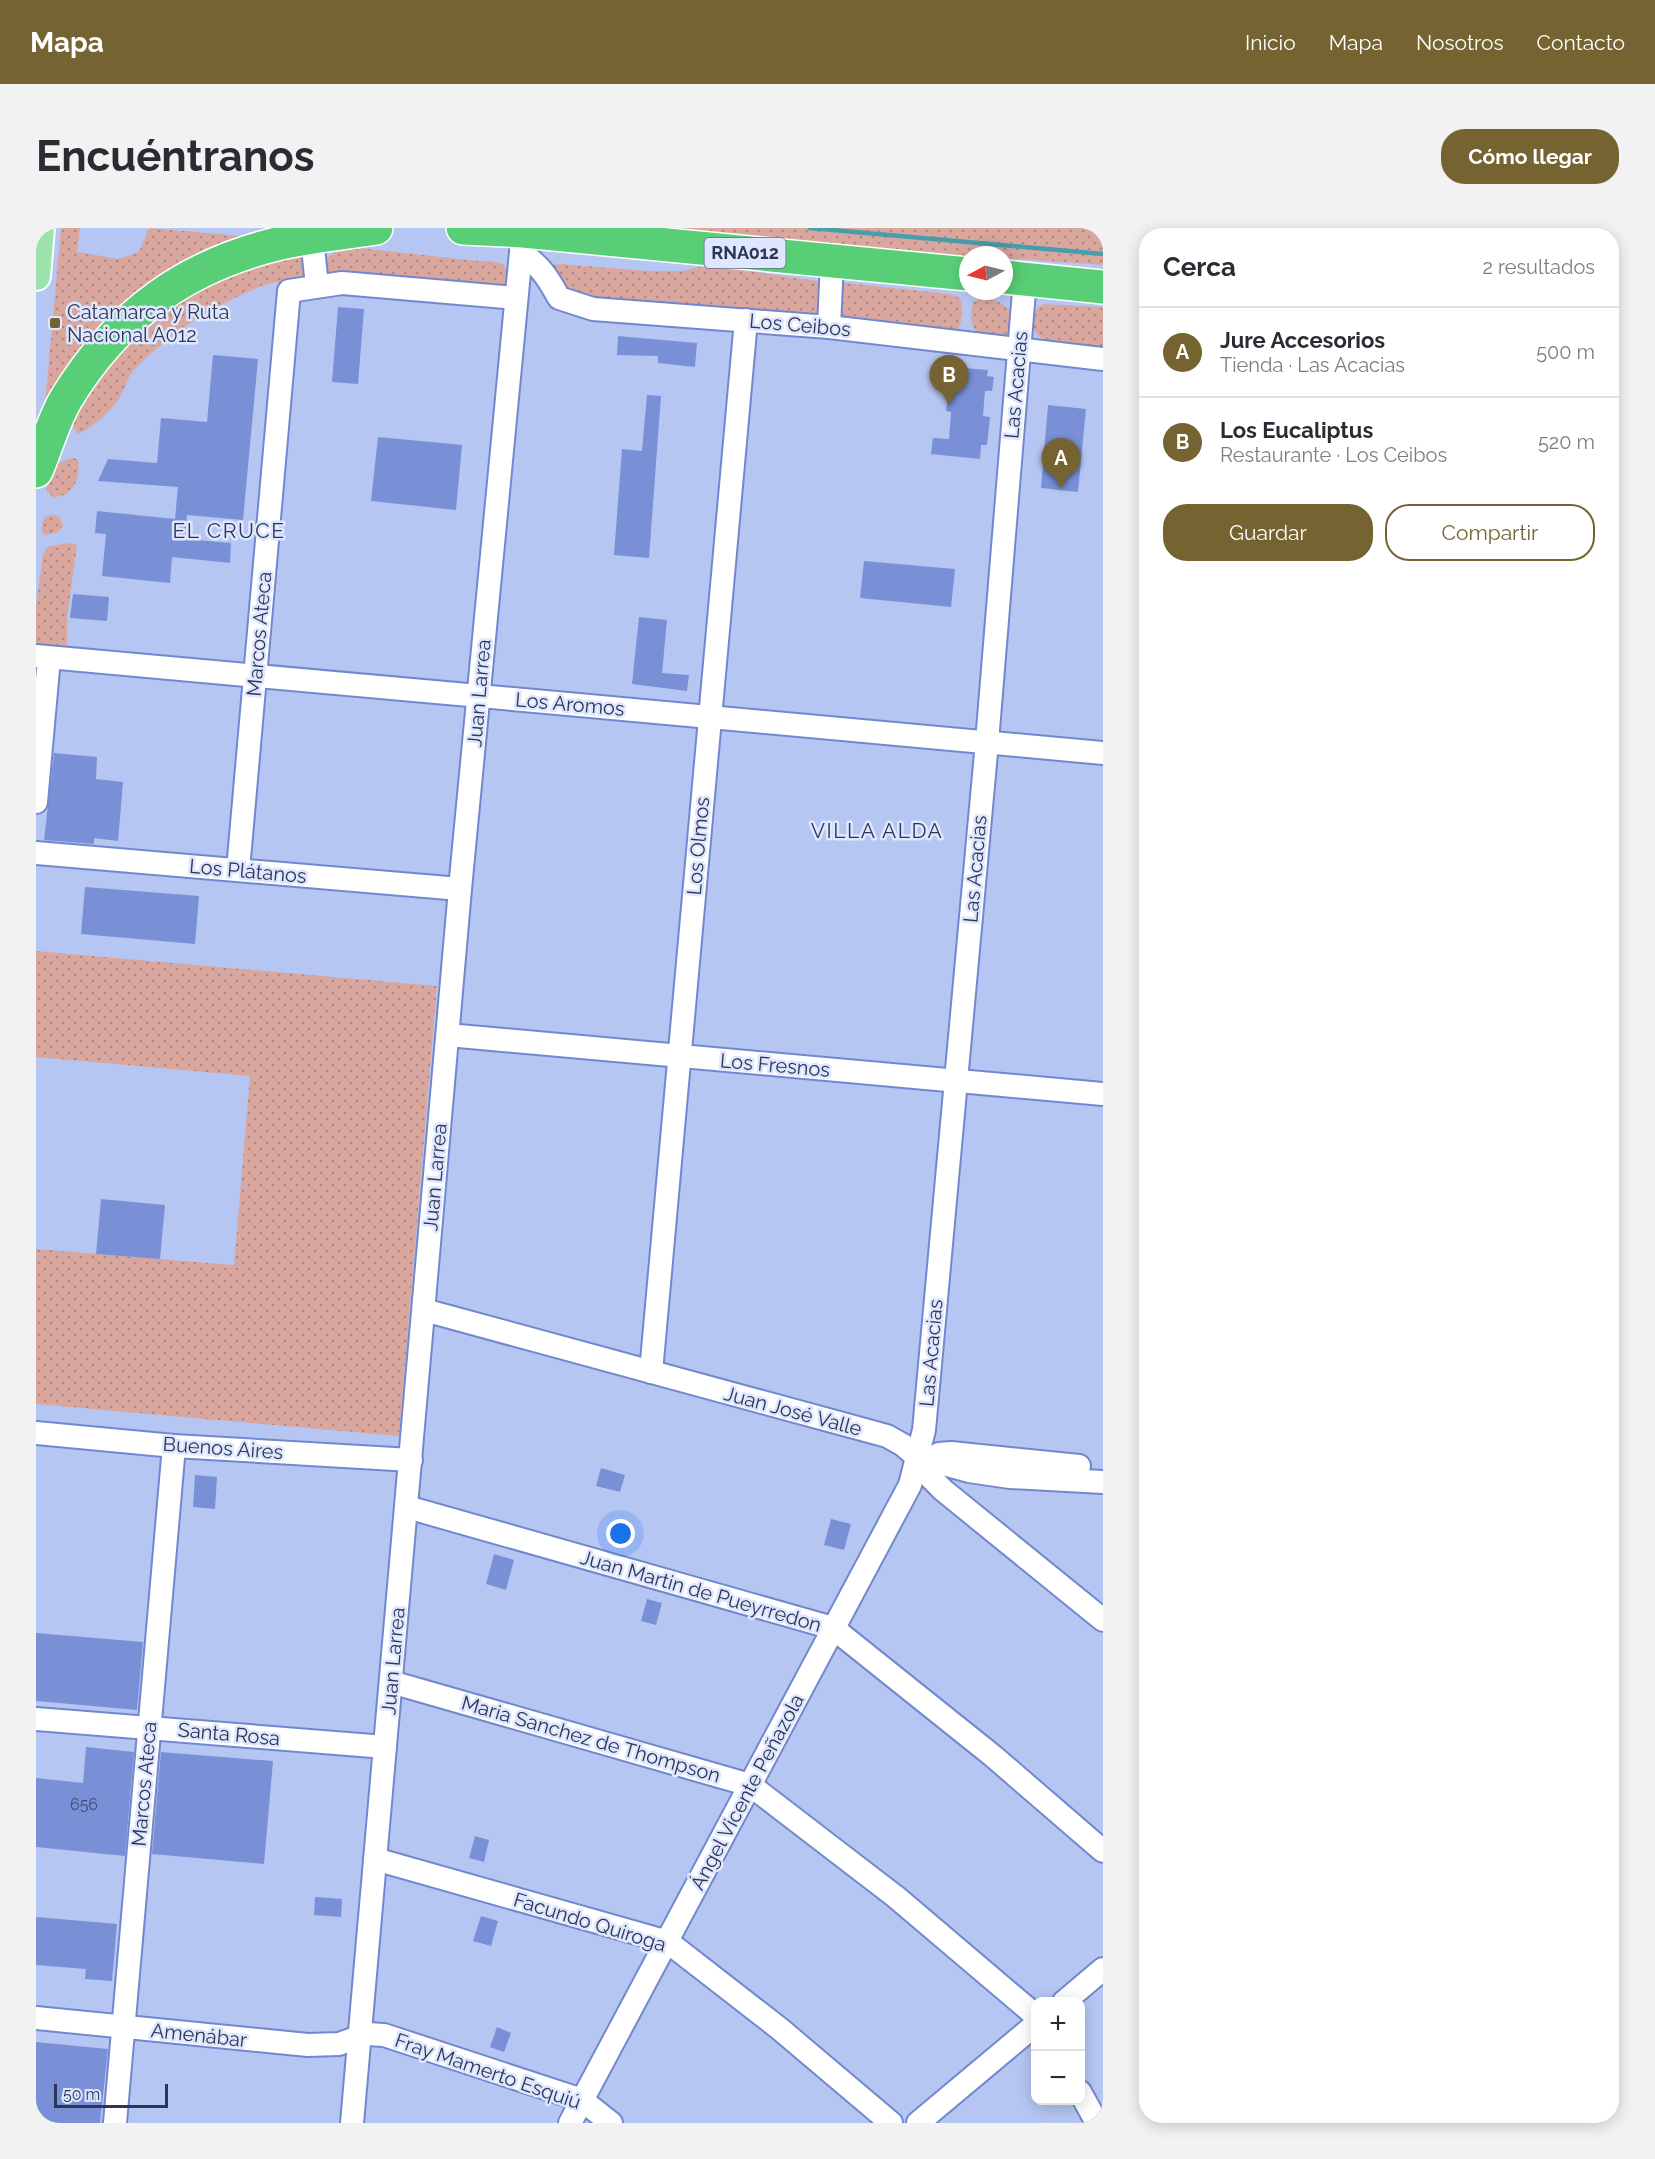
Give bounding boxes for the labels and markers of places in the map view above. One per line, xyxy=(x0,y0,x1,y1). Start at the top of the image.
place label: Catamarca y Ruta Nacional A012 xyxy=(67,300,229,347)
marker: Catamarca y Ruta Nacional A012 xyxy=(48,316,62,330)
pin: B xyxy=(930,356,968,405)
pin: A xyxy=(1042,438,1080,488)

